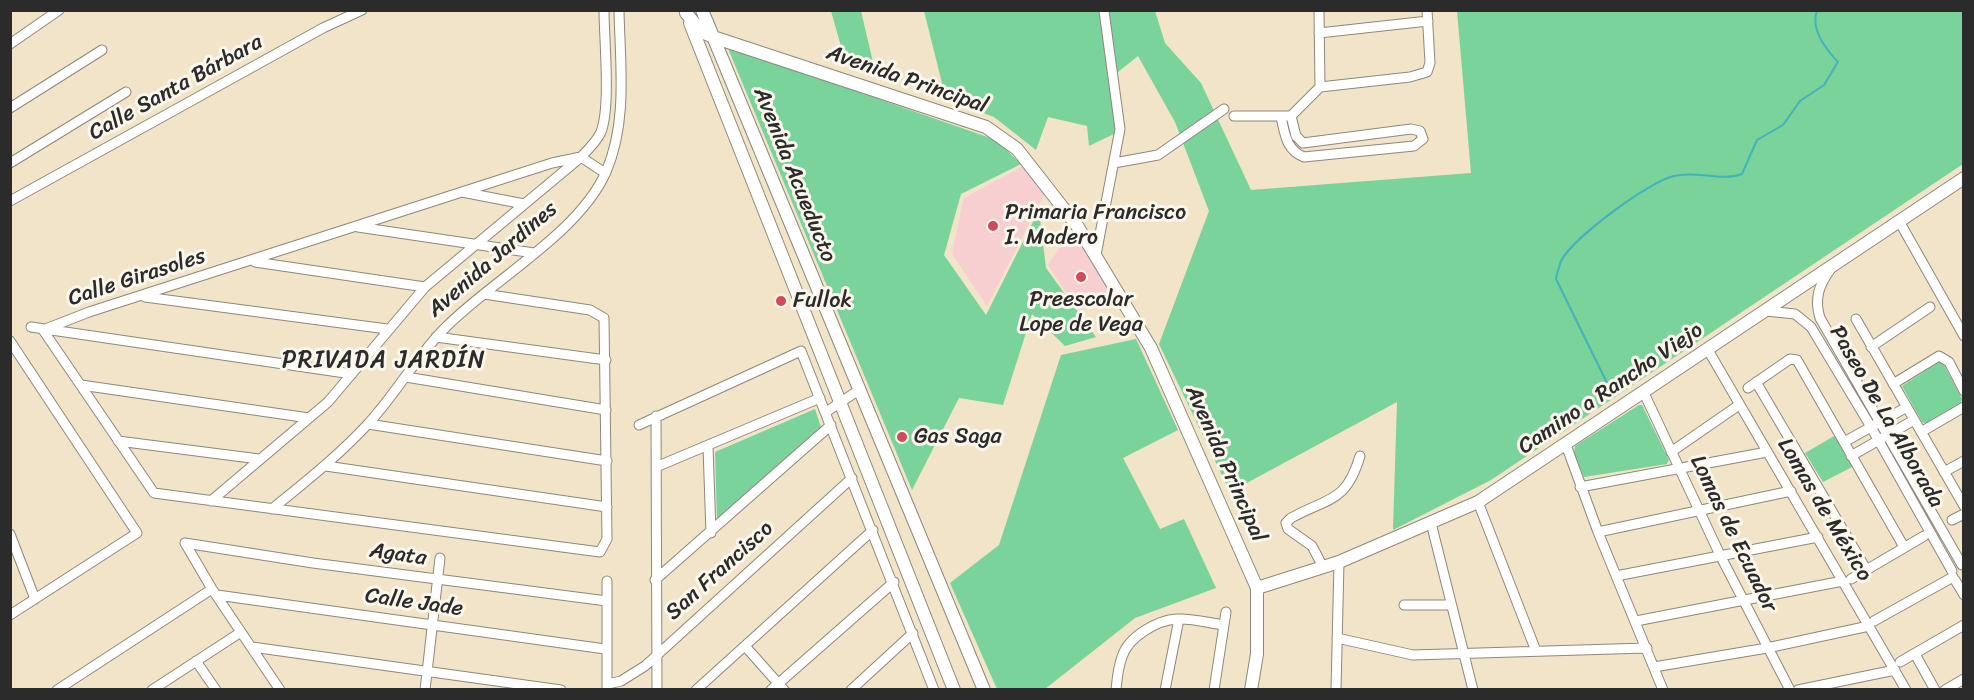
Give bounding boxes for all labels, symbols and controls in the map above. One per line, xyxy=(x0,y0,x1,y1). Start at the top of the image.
street label: Calle Santa Bárbara xyxy=(85,29,267,147)
street label: Avenida Principal xyxy=(823,40,991,120)
street label: Avenida Acueducto xyxy=(747,84,841,266)
street label: Avenida Jardines xyxy=(423,197,563,323)
place label: Primaria Francisco I. Madero xyxy=(1005,200,1186,252)
marker: Primaria Francisco I. Madero xyxy=(986,219,1000,233)
street label: Calle Girasoles xyxy=(65,243,209,313)
marker: Preescolar Lope de Vega xyxy=(1074,270,1088,284)
place label: Preescolar Lope de Vega xyxy=(1019,287,1143,338)
place label: Fullok xyxy=(793,288,852,314)
marker: Fullok xyxy=(774,294,788,308)
street label: Camino a Rancho Viejo xyxy=(1514,317,1708,461)
street label: Paseo De La Alborada xyxy=(1823,321,1949,513)
district label: PRIVADA JARDÍN xyxy=(280,347,488,375)
street label: Avenida Principal xyxy=(1179,382,1271,546)
place label: Gas Saga xyxy=(914,424,1002,450)
marker: Gas Saga xyxy=(895,430,909,444)
street label: Lomas de México xyxy=(1771,434,1877,586)
street label: Lomas de Ecuador xyxy=(1684,451,1782,617)
street label: San Francisco xyxy=(661,516,779,626)
street label: Agata xyxy=(368,538,428,572)
street label: Calle Jade xyxy=(363,583,465,623)

